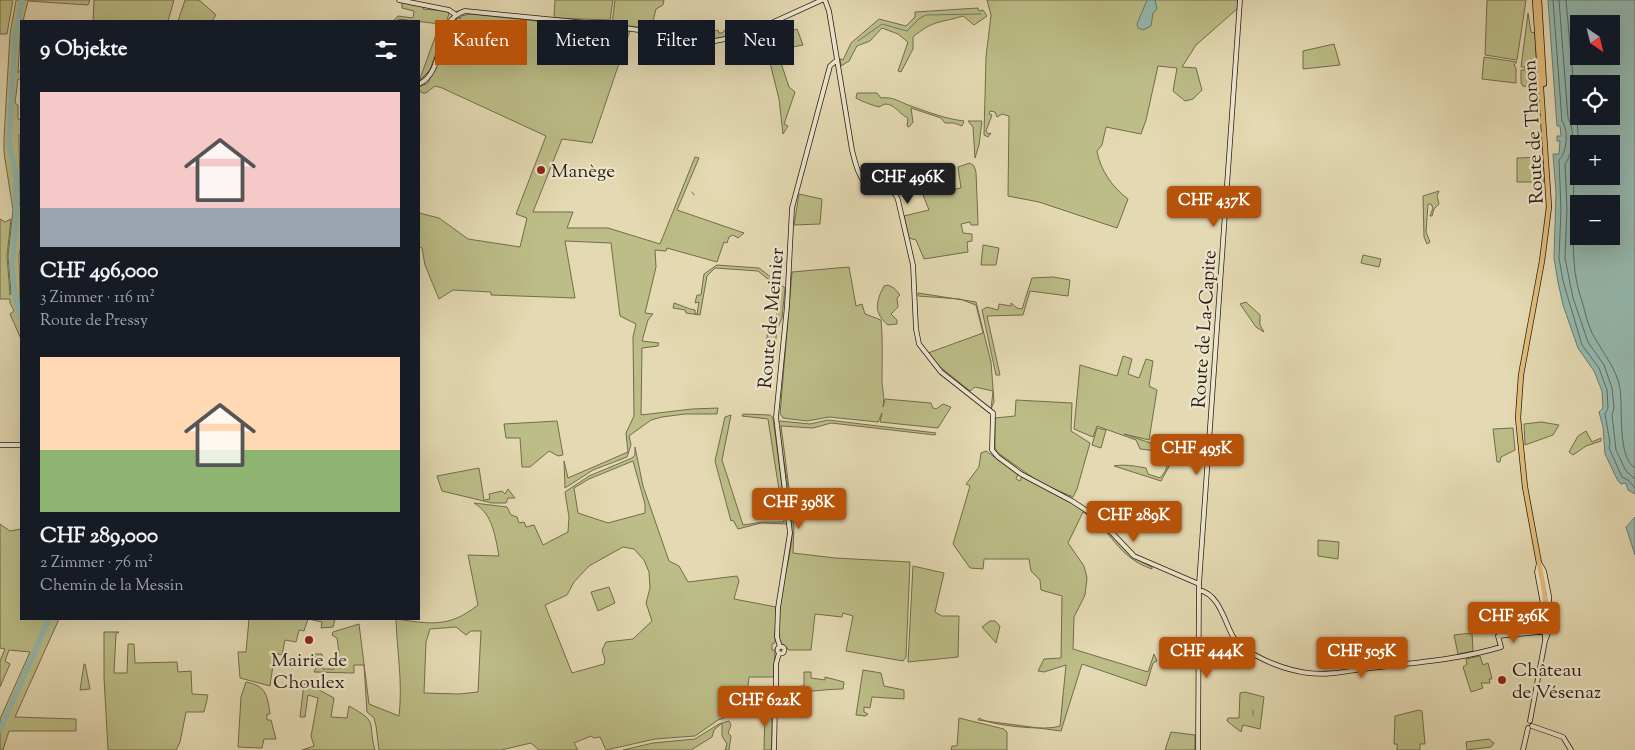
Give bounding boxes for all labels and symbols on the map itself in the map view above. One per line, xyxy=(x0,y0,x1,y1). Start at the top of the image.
north arrow xyxy=(1570,15,1620,65)
street label: Route de Thonon xyxy=(1517,59,1552,205)
place label: Manège xyxy=(551,159,615,186)
pin: CHF 496K xyxy=(856,162,960,205)
marker: Manège xyxy=(535,164,547,176)
pin: CHF 437K xyxy=(1162,186,1266,228)
street label: Route de Meinier xyxy=(753,247,792,390)
street label: Route de La-Capite xyxy=(1186,249,1224,409)
pin: CHF 495K xyxy=(1145,434,1249,476)
pin: CHF 398K xyxy=(747,488,851,530)
pin: CHF 289K xyxy=(1082,500,1186,543)
pin: CHF 256K xyxy=(1462,602,1566,644)
marker: Mairie de Choulex xyxy=(303,634,315,646)
pin: CHF 444K xyxy=(1155,636,1259,679)
pin: CHF 505K xyxy=(1310,636,1414,679)
place label: Mairie de Choulex xyxy=(271,648,347,697)
place label: Château de Vésenaz xyxy=(1512,658,1601,707)
marker: Château de Vésenaz xyxy=(1496,674,1508,686)
pin: CHF 622K xyxy=(713,686,817,728)

